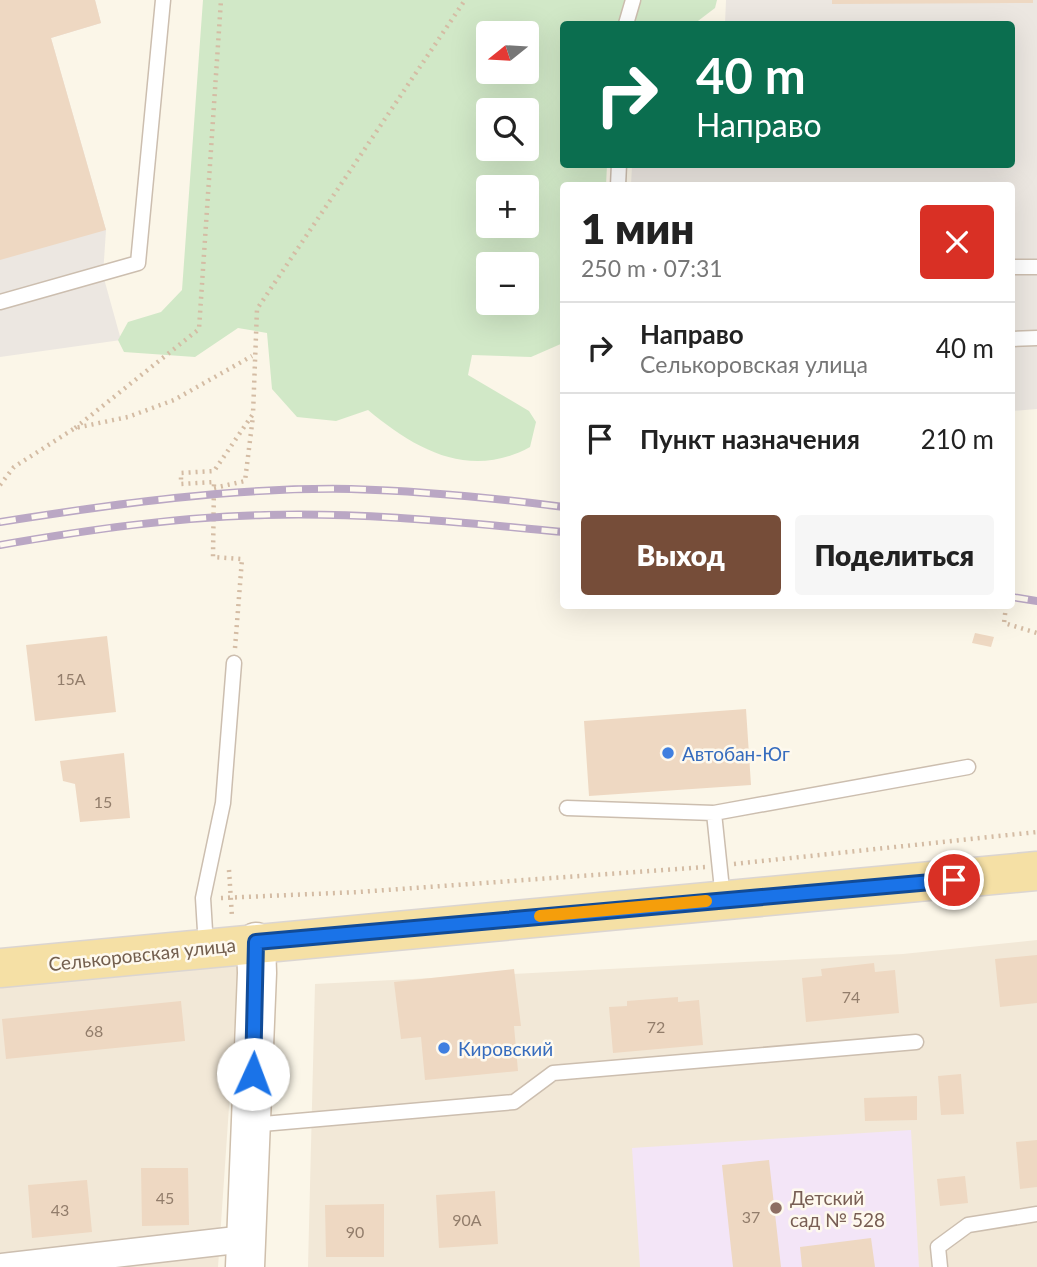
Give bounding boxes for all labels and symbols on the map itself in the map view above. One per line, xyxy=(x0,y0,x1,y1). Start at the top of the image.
north arrow xyxy=(476,21,539,84)
house number: 15А xyxy=(56,669,86,688)
place label: Автобан-Юг xyxy=(682,742,790,765)
marker: Автобан-Юг xyxy=(660,745,676,761)
house number: 15 xyxy=(94,792,112,811)
pin xyxy=(924,850,984,910)
street label: Селькоровская улица xyxy=(47,933,237,975)
house number: 74 xyxy=(842,987,860,1006)
house number: 72 xyxy=(647,1017,665,1036)
house number: 68 xyxy=(85,1021,103,1040)
position arrow xyxy=(216,1037,290,1111)
place label: Кировский xyxy=(458,1037,553,1060)
marker: Кировский xyxy=(436,1040,452,1056)
place label: Детский сад № 528 xyxy=(790,1186,885,1231)
house number: 45 xyxy=(156,1188,174,1207)
house number: 43 xyxy=(51,1200,69,1219)
marker: Детский сад № 528 xyxy=(768,1200,784,1216)
house number: 37 xyxy=(742,1207,760,1226)
house number: 90А xyxy=(452,1210,482,1229)
house number: 90 xyxy=(346,1222,364,1241)

